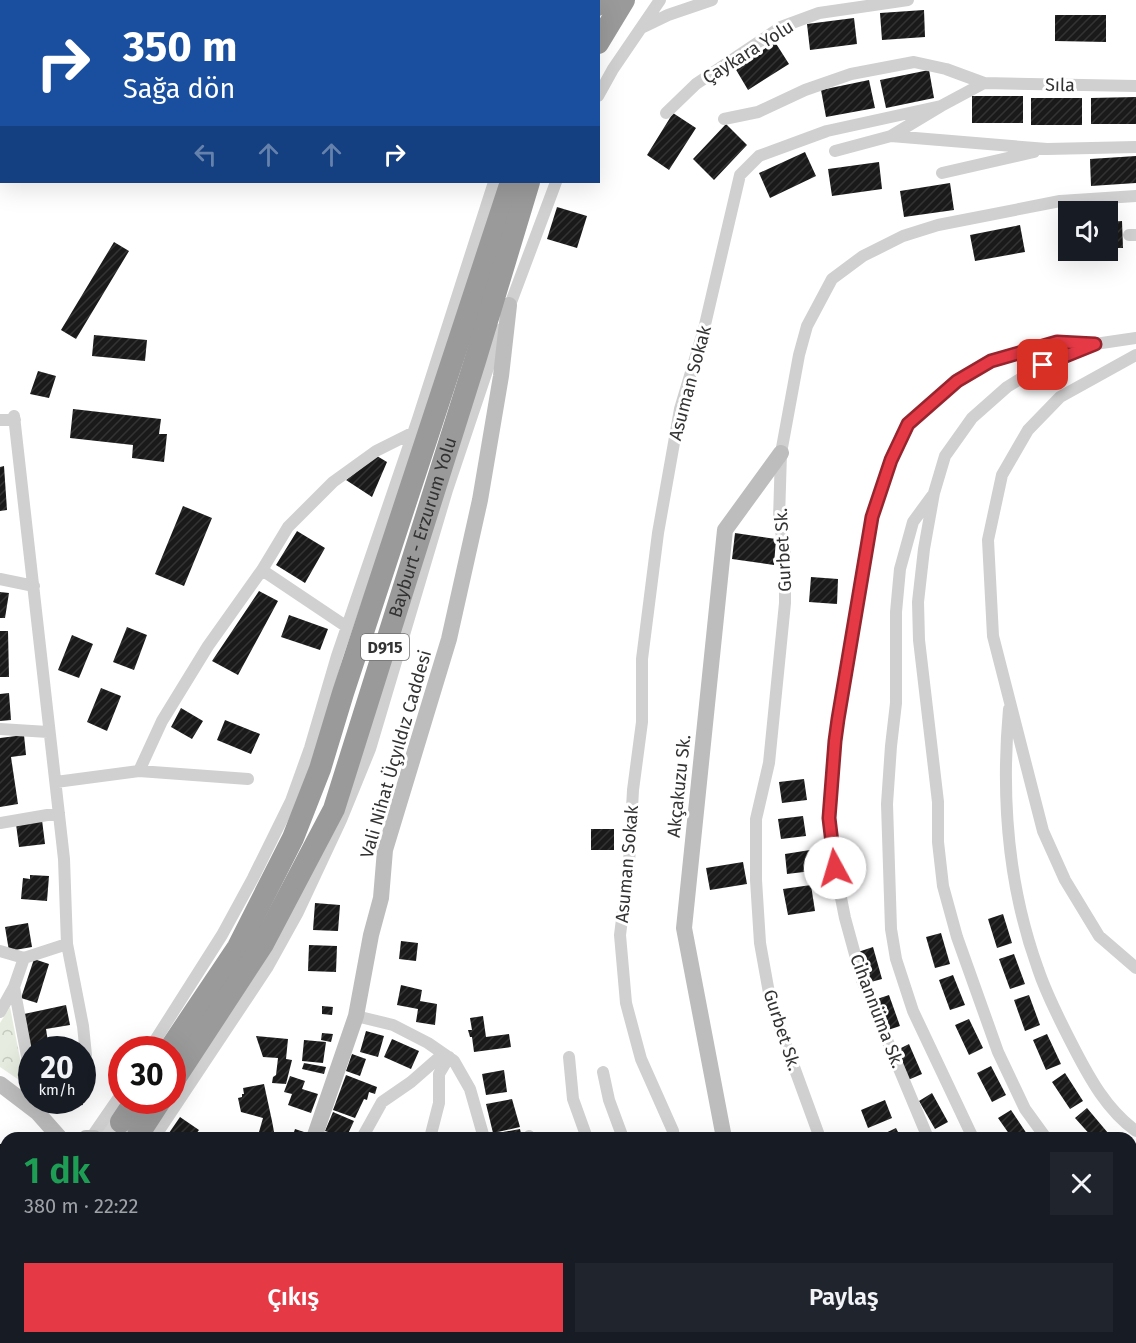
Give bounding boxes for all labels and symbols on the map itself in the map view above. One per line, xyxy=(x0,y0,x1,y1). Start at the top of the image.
street label: Çaykara Yolu xyxy=(698,15,798,89)
street label: Sıla xyxy=(1045,74,1075,96)
street label: Asuman Sokak xyxy=(664,322,716,443)
pin xyxy=(1017,339,1068,390)
street label: Bayburt - Erzurum Yolu xyxy=(384,434,461,620)
street label: Gurbet Sk. xyxy=(770,507,796,593)
road number: D915 xyxy=(361,634,409,660)
street label: Vali Nihat Üçyıldız Caddesi xyxy=(356,647,436,861)
street label: Akçakuzu Sk. xyxy=(663,733,695,839)
street label: Asuman Sokak xyxy=(611,803,643,924)
position arrow xyxy=(803,836,867,900)
street label: Cihannüma Sk. xyxy=(845,951,909,1071)
street label: Gurbet Sk. xyxy=(759,987,805,1073)
speed limit sign: 30 xyxy=(108,1036,186,1114)

